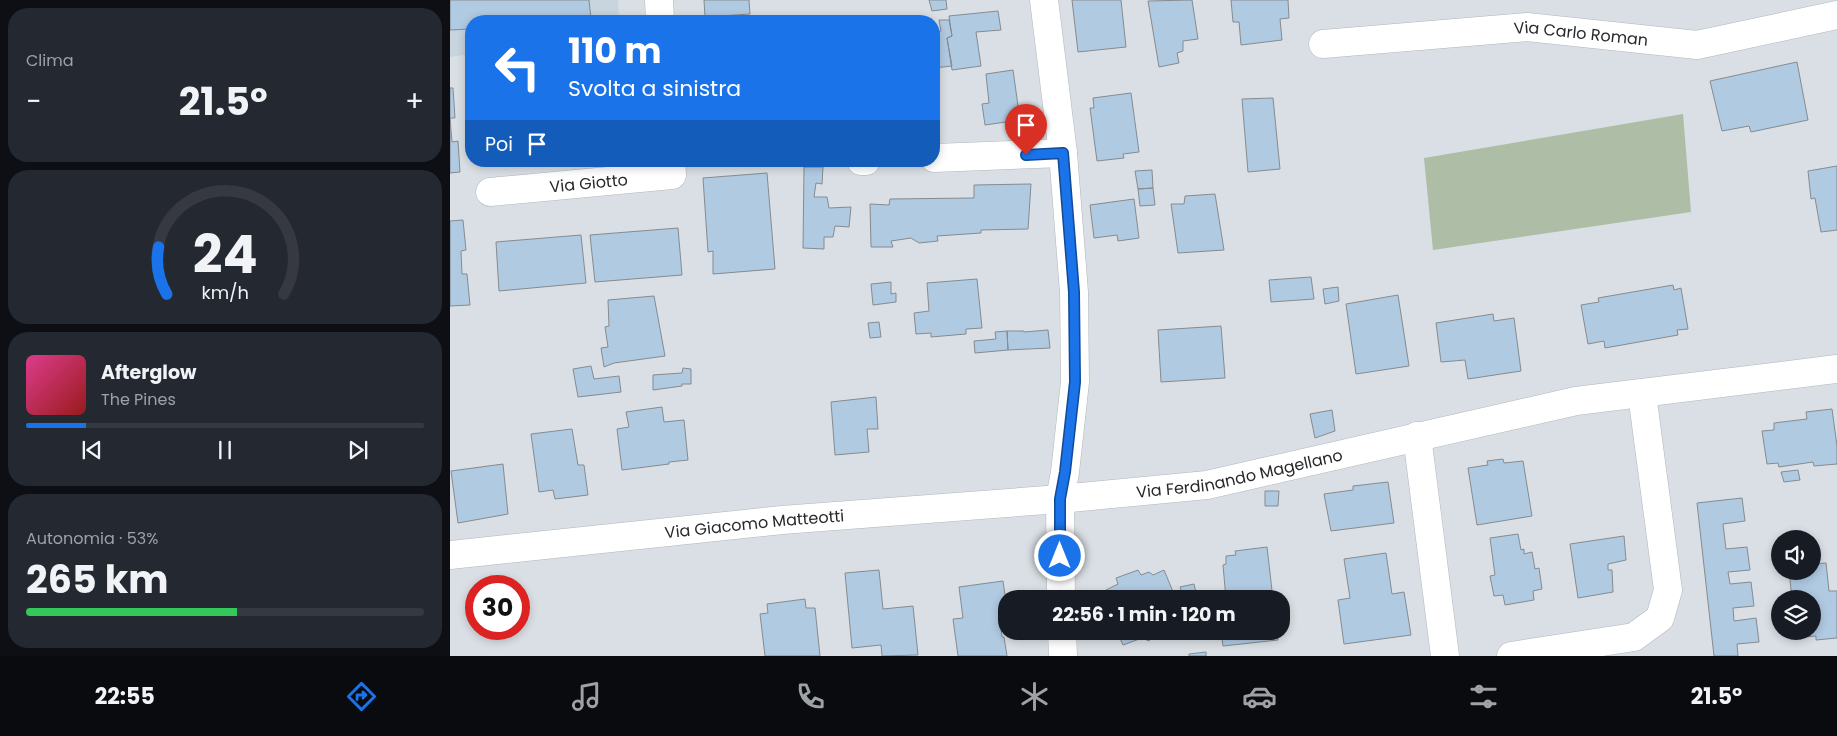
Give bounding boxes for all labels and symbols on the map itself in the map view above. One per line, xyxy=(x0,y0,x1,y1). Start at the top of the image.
street label: Via Carlo Roman xyxy=(1513,16,1649,52)
pin xyxy=(1005,104,1047,155)
street label: Via Giotto xyxy=(549,168,629,198)
street label: Via Ferdinando Magellano xyxy=(1135,444,1345,504)
street label: Via Giacomo Matteotti xyxy=(664,504,845,544)
position arrow xyxy=(1033,529,1085,581)
speed limit sign: 30 xyxy=(465,575,530,640)

